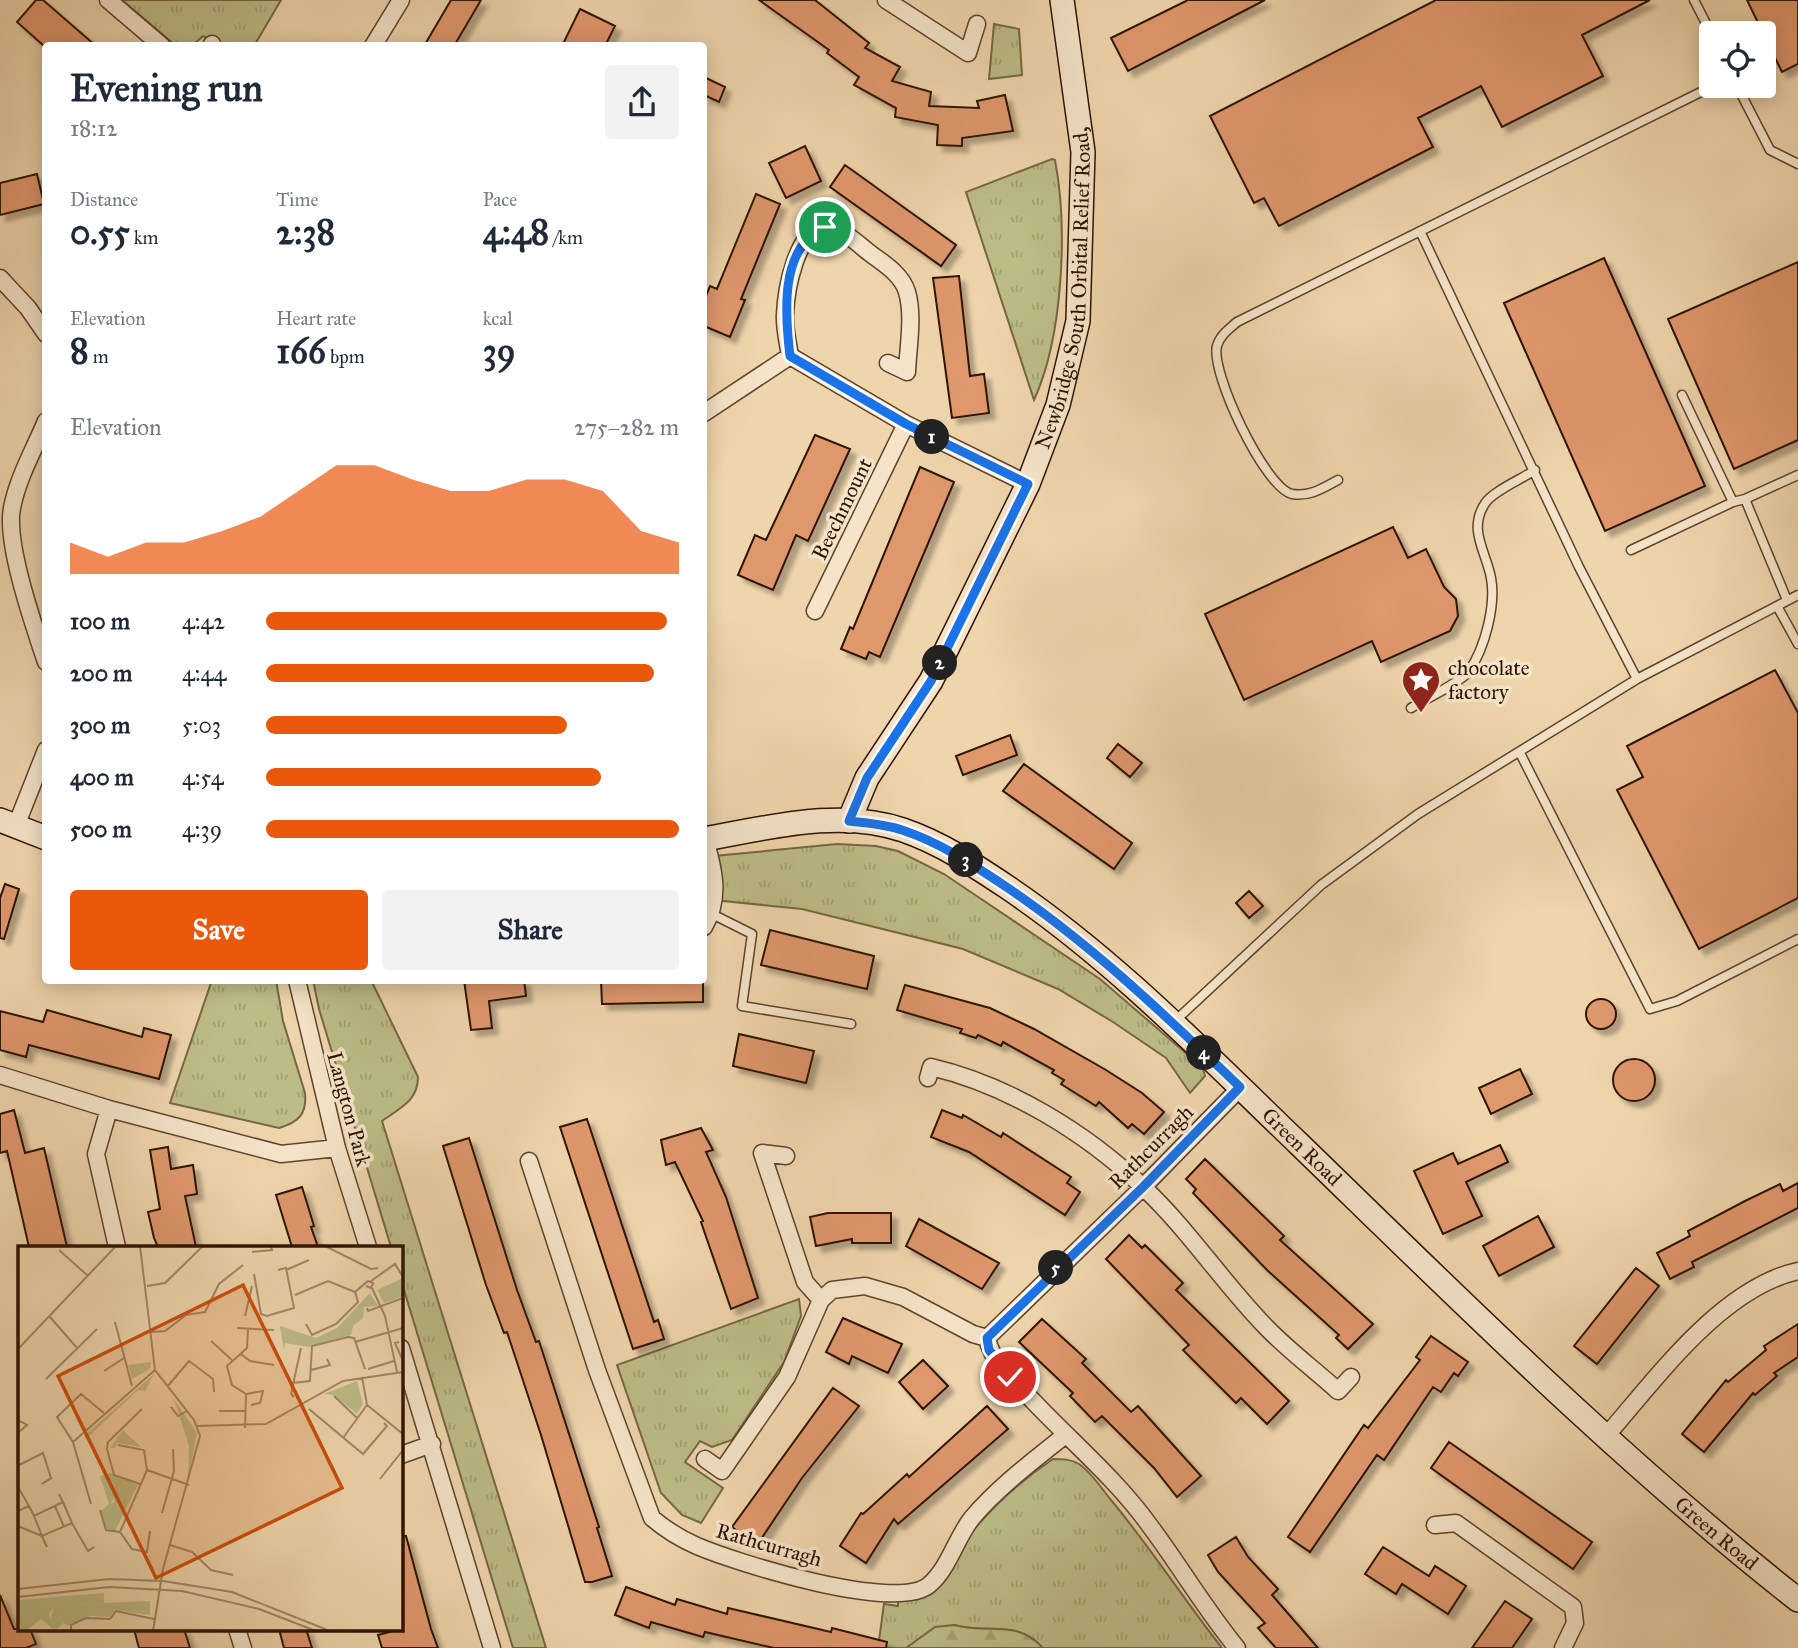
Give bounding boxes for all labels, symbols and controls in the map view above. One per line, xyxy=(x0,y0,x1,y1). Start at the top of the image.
map controls xyxy=(1699,21,1776,98)
button: locate xyxy=(1699,21,1776,98)
text: Evening run xyxy=(70,65,263,111)
button: share xyxy=(605,65,679,139)
text: 18:12 xyxy=(70,114,118,142)
street label: Newbridge South Orbital Relief Road, xyxy=(1029,125,1096,453)
text: Distance xyxy=(70,188,138,211)
text: Time xyxy=(276,188,318,211)
text: Pace xyxy=(483,188,517,211)
pin xyxy=(795,197,855,257)
icon: arrive xyxy=(806,208,844,246)
text: 0.55 xyxy=(70,211,130,254)
text: 2:38 xyxy=(276,211,335,254)
text: 4:48 xyxy=(483,211,549,254)
text: km xyxy=(130,226,159,249)
text: /km xyxy=(549,226,583,249)
text: Elevation xyxy=(70,307,145,330)
text: Heart rate xyxy=(276,307,356,330)
text: kcal xyxy=(483,307,513,330)
text: 8 xyxy=(70,330,89,373)
text: 166 xyxy=(276,330,326,373)
text: 39 xyxy=(483,330,515,373)
text: m xyxy=(89,345,109,368)
text: bpm xyxy=(326,345,365,368)
text: Elevation xyxy=(70,413,161,441)
text: 275–282 m xyxy=(574,413,679,441)
pin: 1 xyxy=(914,420,950,454)
text: 1 xyxy=(928,425,935,448)
street label: Beechmount xyxy=(806,453,878,564)
text: 100 m xyxy=(70,607,130,635)
text: 4:42 xyxy=(182,607,225,635)
pin: 2 xyxy=(922,646,958,680)
text: 2 xyxy=(935,651,944,674)
place label: chocolate factory xyxy=(1448,655,1530,705)
text: 200 m xyxy=(70,659,132,687)
text: 4:44 xyxy=(182,659,226,687)
place icon: chocolate factory xyxy=(1400,659,1442,714)
text: 300 m xyxy=(70,711,130,739)
text: 5:03 xyxy=(182,711,221,739)
text: 400 m xyxy=(70,763,134,791)
text: 4:54 xyxy=(182,763,224,791)
text: 500 m xyxy=(70,815,132,843)
text: 4:39 xyxy=(182,815,222,843)
pin: 3 xyxy=(948,842,984,878)
text: 3 xyxy=(962,848,969,871)
button: Save xyxy=(70,890,368,970)
button: Share xyxy=(382,890,679,970)
pin: 4 xyxy=(1186,1036,1222,1070)
text: 4 xyxy=(1198,1041,1209,1064)
street label: Langton Park xyxy=(321,1049,377,1169)
street label: Rathcurragh xyxy=(1103,1099,1199,1195)
street label: Green Road xyxy=(1256,1102,1348,1192)
inset map xyxy=(18,1246,402,1630)
pin: 5 xyxy=(1038,1250,1074,1286)
text: 5 xyxy=(1051,1256,1060,1279)
pin xyxy=(980,1347,1040,1407)
icon: check xyxy=(991,1358,1029,1396)
street label: Green Road xyxy=(1669,1491,1764,1576)
street label: Rathcurragh xyxy=(713,1517,825,1573)

